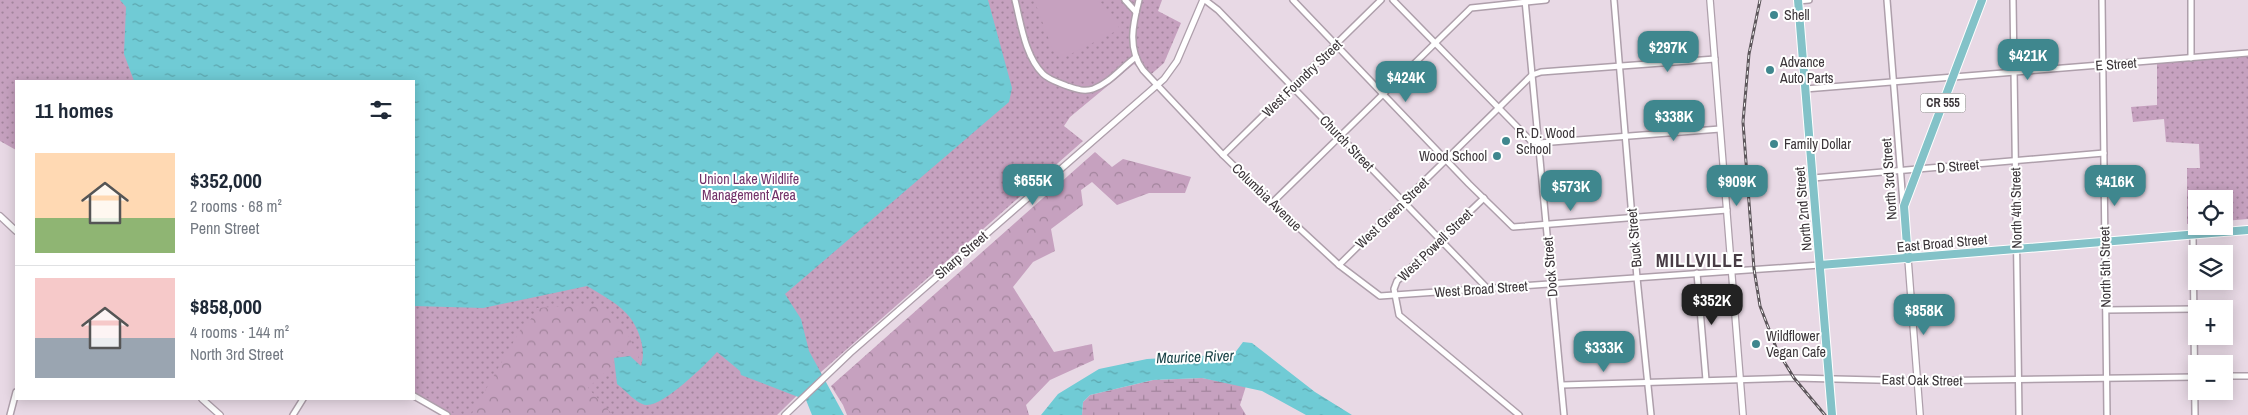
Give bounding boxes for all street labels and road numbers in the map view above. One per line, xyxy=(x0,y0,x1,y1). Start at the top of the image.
street label: West Foundry Street xyxy=(1258,35,1346,121)
street label: E Street xyxy=(2095,54,2137,74)
road number: CR 555 xyxy=(1920,94,1966,112)
street label: Church Street xyxy=(1316,111,1378,175)
street label: North 3rd Street xyxy=(1877,138,1901,220)
street label: D Street xyxy=(1936,155,1980,177)
street label: Columbia Avenue xyxy=(1228,159,1306,235)
street label: North 2nd Street xyxy=(1790,166,1816,252)
street label: North 4th Street xyxy=(2006,167,2026,249)
street label: West Green Street xyxy=(1352,174,1432,252)
street label: West Powell Street xyxy=(1394,205,1476,285)
street label: Buck Street xyxy=(1622,208,1646,268)
street label: North 5th Street xyxy=(2095,226,2115,308)
street label: Sharp Street xyxy=(931,227,991,283)
street label: East Broad Street xyxy=(1896,230,1988,256)
street label: Dock Street xyxy=(1538,236,1562,298)
street label: West Broad Street xyxy=(1434,277,1528,301)
street label: East Oak Street xyxy=(1881,370,1963,390)

